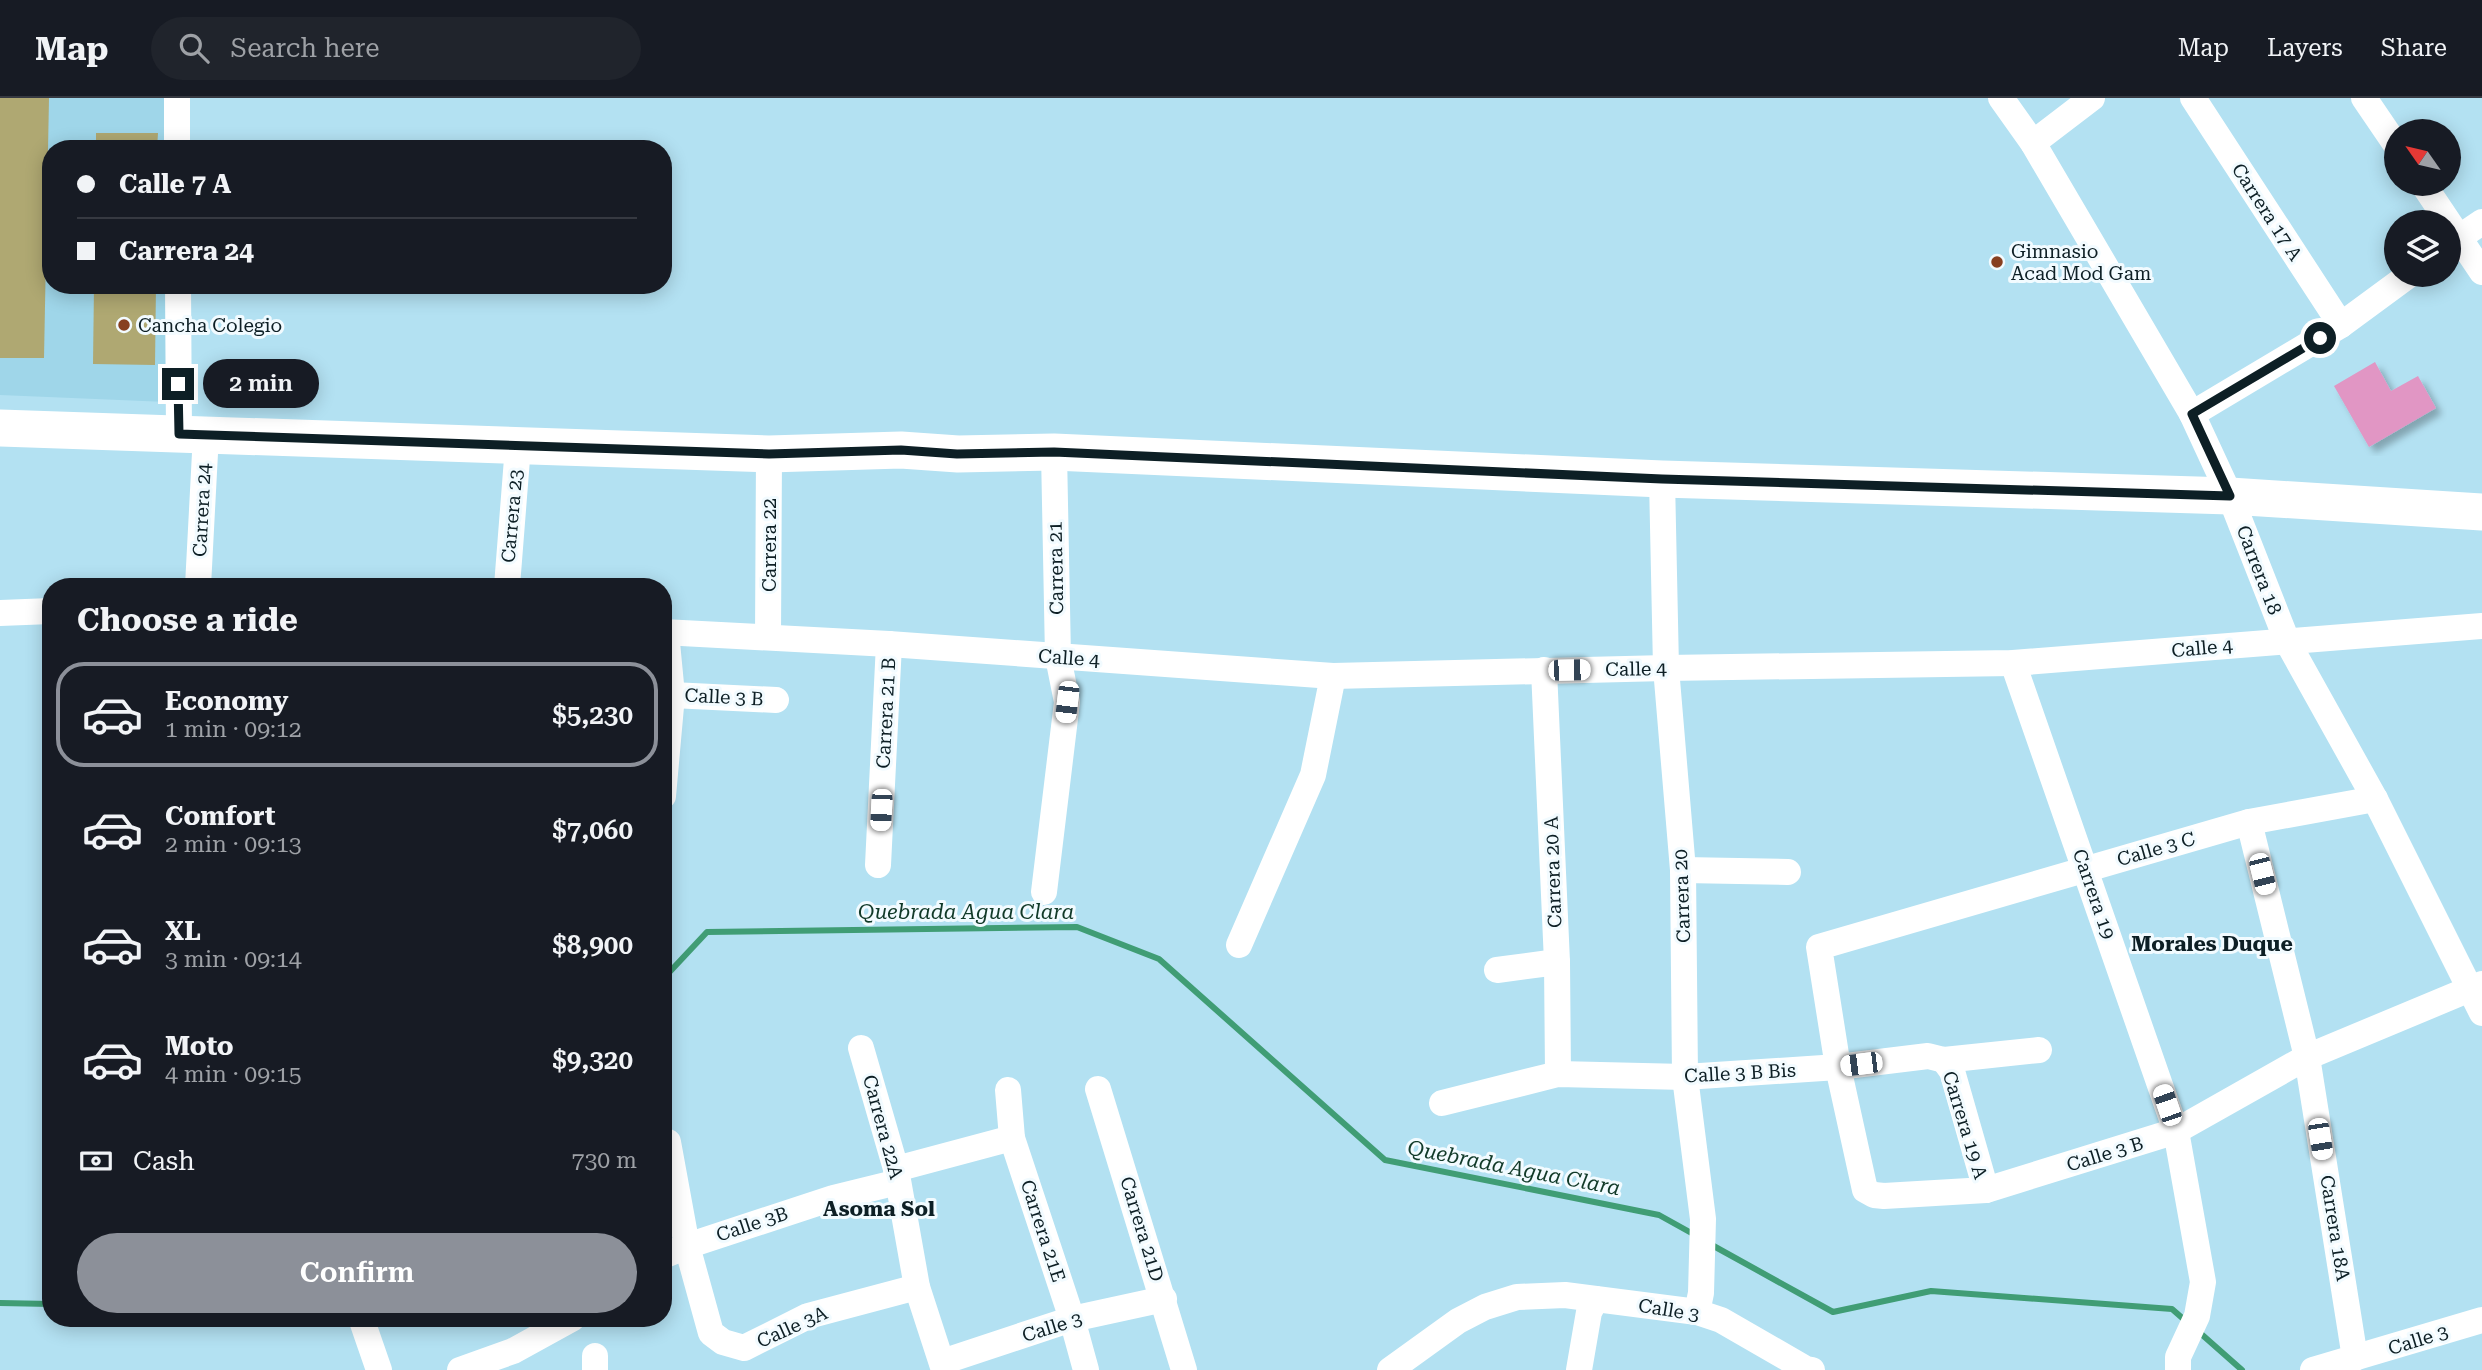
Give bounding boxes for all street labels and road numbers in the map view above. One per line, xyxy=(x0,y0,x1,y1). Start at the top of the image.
street label: Carrera 17 A xyxy=(2227,159,2308,266)
street label: Carrera 24 xyxy=(188,462,216,557)
street label: Carrera 23 xyxy=(496,468,528,564)
street label: Carrera 22 xyxy=(758,498,781,592)
street label: Carrera 21 xyxy=(1044,521,1068,615)
street label: Carrera 18 xyxy=(2231,522,2287,618)
street label: Calle 4 xyxy=(2170,634,2234,662)
street label: Calle 4 xyxy=(1037,644,1101,672)
street label: Carrera 21 B xyxy=(872,657,900,769)
street label: Calle 4 xyxy=(1605,657,1667,681)
street label: Calle 3 B xyxy=(684,683,764,711)
street label: Carrera 20 A xyxy=(1540,815,1566,928)
street label: Calle 3 C xyxy=(2114,827,2198,871)
street label: Carrera 19 xyxy=(2068,846,2120,942)
street label: Carrera 20 xyxy=(1669,849,1695,943)
street label: Calle 3 B Bis xyxy=(1684,1059,1796,1087)
street label: Carrera 19 A xyxy=(1938,1068,1993,1183)
street label: Carrera 22A xyxy=(858,1072,908,1182)
street label: Calle 3 B xyxy=(2064,1131,2146,1177)
street label: Carrera 18A xyxy=(2315,1173,2355,1283)
street label: Carrera 21D xyxy=(1115,1174,1169,1284)
street label: Carrera 21E xyxy=(1016,1177,1070,1285)
street label: Calle 3B xyxy=(713,1202,791,1246)
street label: Calle 3 xyxy=(1637,1294,1701,1326)
street label: Calle 3A xyxy=(753,1301,832,1353)
street label: Calle 3 xyxy=(1019,1307,1085,1347)
street label: Calle 3 xyxy=(2385,1320,2451,1360)

